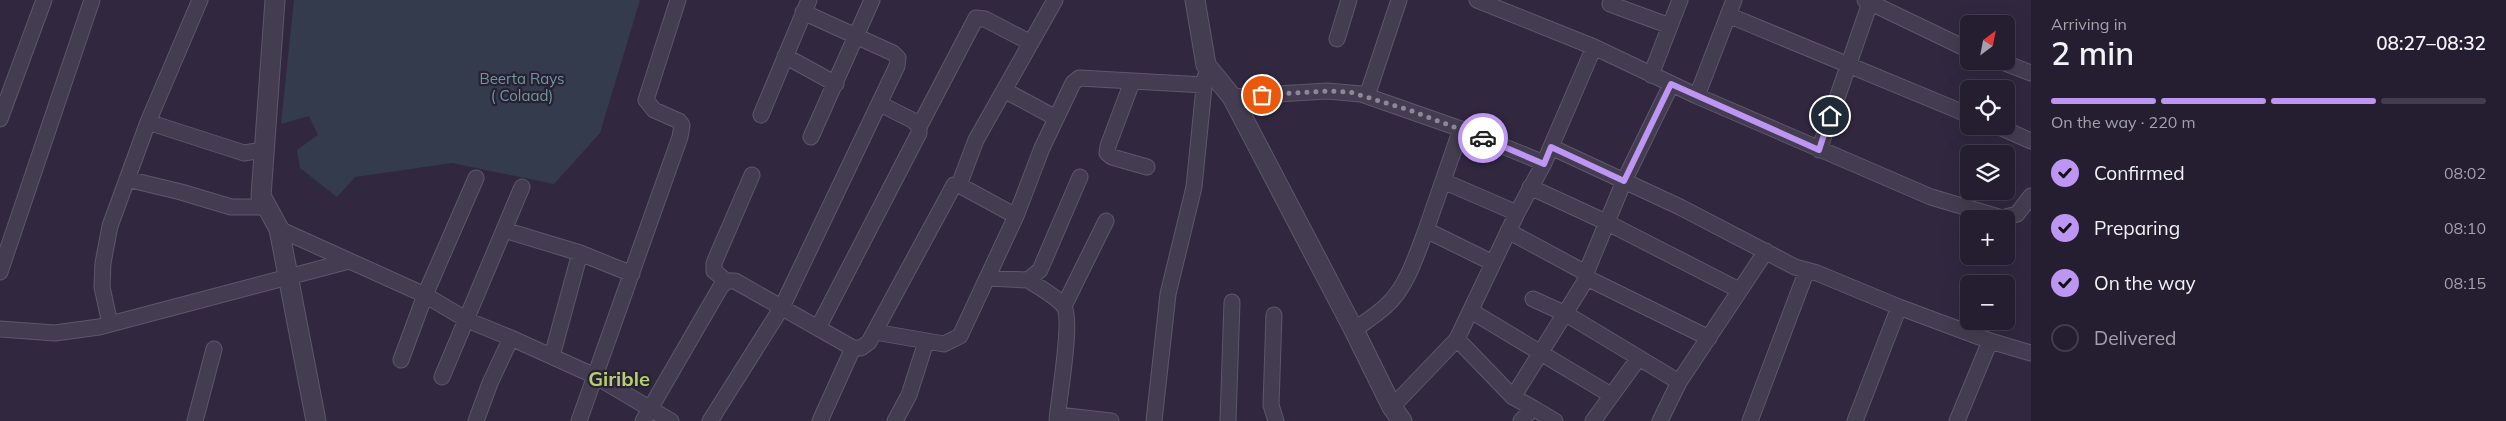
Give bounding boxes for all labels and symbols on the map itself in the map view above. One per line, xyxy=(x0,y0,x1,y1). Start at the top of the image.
north arrow xyxy=(1960,15,2015,70)
park label: Beerta Rays ( Colaad) xyxy=(479,69,565,105)
pin xyxy=(1241,74,1283,116)
pin xyxy=(1809,95,1851,137)
courier xyxy=(1458,113,1508,163)
district label: Girible xyxy=(588,366,650,391)

